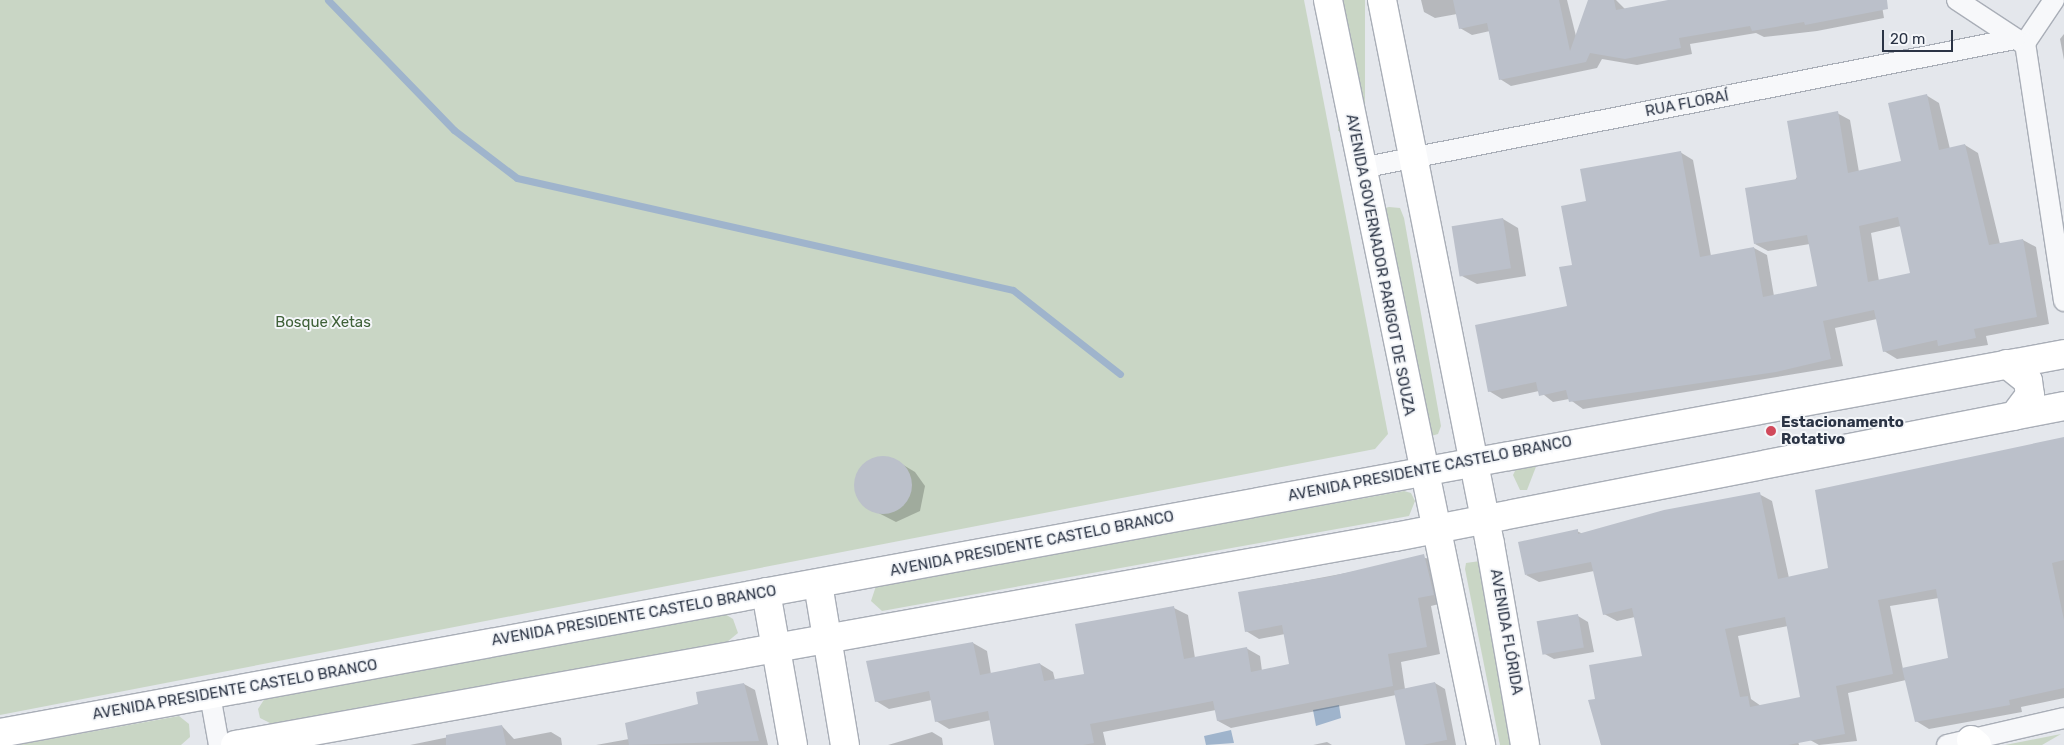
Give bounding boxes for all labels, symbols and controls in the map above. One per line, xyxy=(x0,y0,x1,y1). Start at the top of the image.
scale bar xyxy=(1884,20,1955,52)
text: 20 m xyxy=(1890,30,1925,48)
street label: RUA FLORAÍ xyxy=(1644,87,1730,121)
street label: AVENIDA GOVERNADOR PARIGOT DE SOUZA xyxy=(1342,112,1418,418)
park label: Bosque Xetas xyxy=(275,314,371,332)
place label: Estacionamento Rotativo xyxy=(1781,413,1904,448)
marker: Estacionamento Rotativo xyxy=(1765,425,1777,437)
street label: AVENIDA PRESIDENTE CASTELO BRANCO xyxy=(1286,433,1574,505)
street label: AVENIDA PRESIDENTE CASTELO BRANCO xyxy=(888,508,1176,580)
street label: AVENIDA FLÓRIDA xyxy=(1486,567,1526,697)
street label: AVENIDA PRESIDENTE CASTELO BRANCO xyxy=(490,582,778,650)
street label: AVENIDA PRESIDENTE CASTELO BRANCO xyxy=(91,656,379,724)

